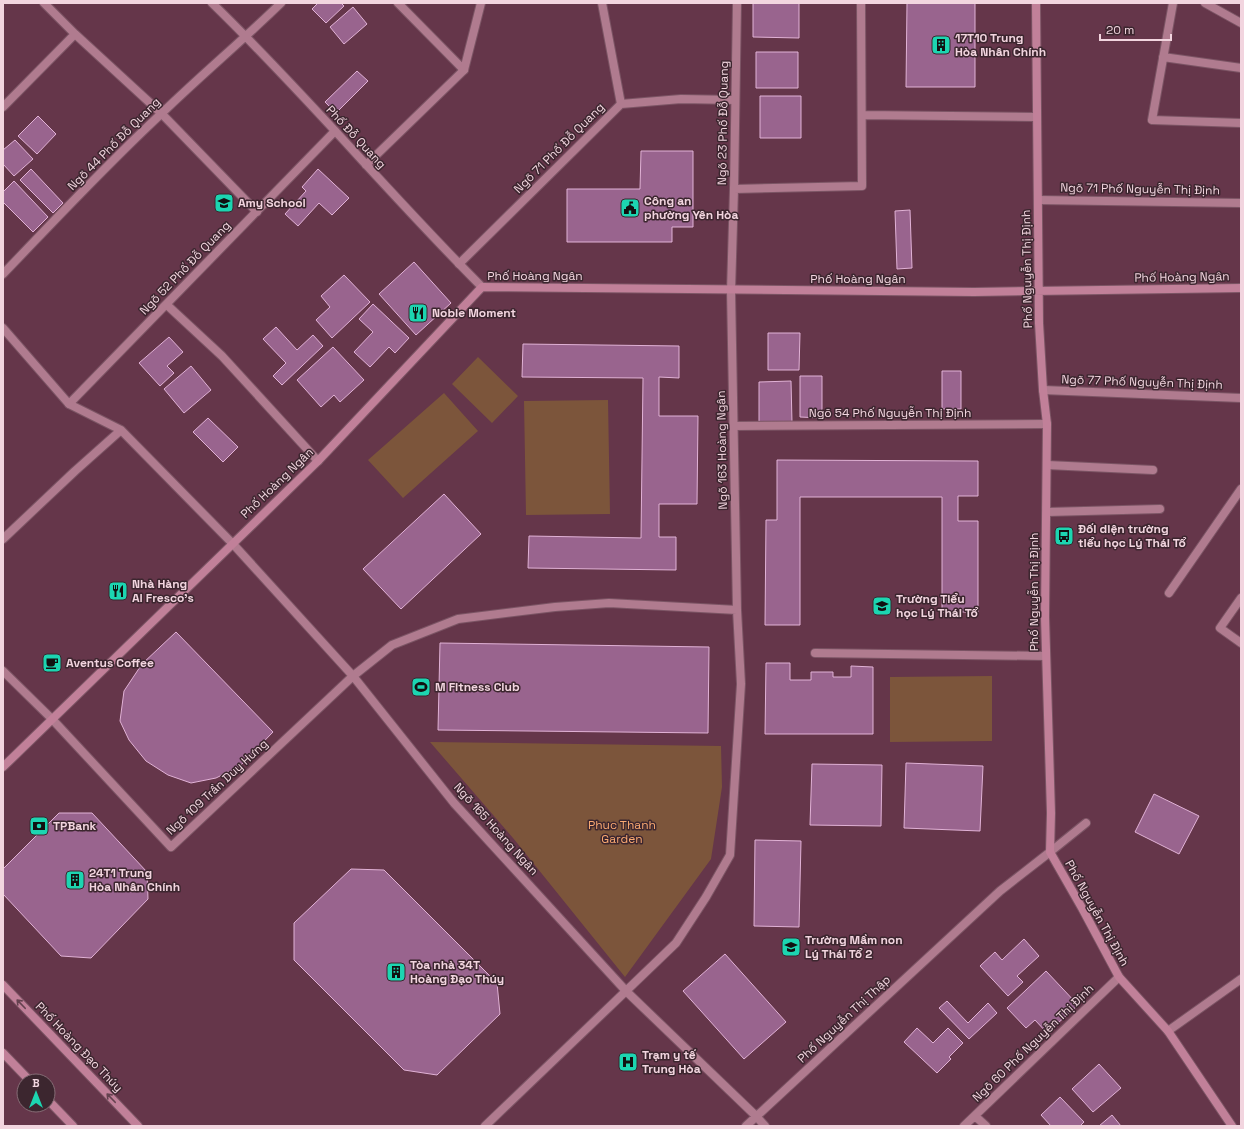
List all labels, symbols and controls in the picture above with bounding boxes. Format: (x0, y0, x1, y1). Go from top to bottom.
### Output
scale bar (1100, 16, 1171, 42)
text: 20 m (1106, 22, 1134, 38)
place label: 17T10 Trung Hòa Nhân Chính (955, 30, 1046, 60)
building icon: 17T10 Trung Hòa Nhân Chính (930, 34, 952, 56)
street label: Ngõ 23 Phố Đỗ Quang (714, 61, 732, 185)
street label: Ngõ 44 Phố Đỗ Quang (64, 94, 164, 194)
street label: Ngõ 71 Phố Đỗ Quang (510, 99, 608, 197)
street label: Phố Đỗ Quang (323, 102, 389, 172)
street label: Ngõ 71 Phố Nguyễn Thị Định (1060, 180, 1220, 198)
school or university icon: Amy School (213, 192, 235, 214)
place label: Công an phường Yên Hòa (644, 193, 738, 223)
place label: Amy School (238, 195, 306, 211)
public building icon: Công an phường Yên Hòa (619, 197, 641, 219)
street label: Phố Nguyễn Thị Định (1018, 210, 1036, 328)
street label: Ngõ 52 Phố Đỗ Quang (136, 218, 234, 318)
street label: Phố Hoàng Ngân (487, 268, 583, 284)
street label: Phố Hoàng Ngân (1134, 268, 1230, 286)
street label: Phố Hoàng Ngân (810, 271, 906, 287)
restaurant icon: Noble Moment (407, 302, 429, 324)
place label: Noble Moment (432, 305, 516, 321)
street label: Ngõ 77 Phố Nguyễn Thị Định (1061, 371, 1223, 393)
street label: Ngõ 163 Hoàng Ngân (713, 390, 731, 510)
street label: Ngõ 54 Phố Nguyễn Thị Định (809, 405, 971, 421)
street label: Phố Hoàng Ngân (237, 444, 317, 522)
place label: Đối diện trường tiểu học Lý Thái Tổ (1078, 521, 1187, 551)
bus stop icon: Đối diện trường tiểu học Lý Thái Tổ (1053, 525, 1075, 547)
street label: Phố Nguyễn Thị Định (1026, 533, 1042, 651)
place label: Nhà Hàng Al Fresco's (132, 576, 194, 606)
restaurant icon: Nhà Hàng Al Fresco's (107, 580, 129, 602)
place label: Trường Tiểu học Lý Thái Tổ (896, 591, 979, 621)
school or university icon: Trường Tiểu học Lý Thái Tổ (871, 595, 893, 617)
cafe icon: Aventus Coffee (41, 652, 63, 674)
place label: Aventus Coffee (66, 655, 154, 671)
sports icon: M Fitness Club (410, 676, 432, 698)
place label: M Fitness Club (435, 679, 520, 695)
street label: Ngõ 109 Trần Duy Hưng (163, 736, 271, 838)
street label: Ngõ 165 Hoàng Ngân (450, 779, 542, 879)
bank icon: TPBank (28, 815, 50, 837)
park label: Phuc Thanh Garden (588, 817, 656, 847)
place label: TPBank (53, 818, 97, 834)
street label: Phố Nguyễn Thị Định (1061, 857, 1133, 969)
place label: 24T1 Trung Hòa Nhân Chính (89, 865, 180, 895)
building icon: 24T1 Trung Hòa Nhân Chính (64, 869, 86, 891)
place label: Trường Mầm non Lý Thái Tổ 2 (805, 932, 903, 962)
school or university icon: Trường Mầm non Lý Thái Tổ 2 (780, 936, 802, 958)
place label: Tòa nhà 34T Hoàng Đạo Thúy (410, 957, 504, 987)
building icon: Tòa nhà 34T Hoàng Đạo Thúy (385, 961, 407, 983)
street label: Phố Nguyễn Thị Thập (794, 971, 894, 1066)
street label: Ngõ 60 Phố Nguyễn Thị Định (969, 981, 1097, 1105)
one-way arrow (16, 999, 26, 1009)
street label: Phố Hoàng Đạo Thúy (32, 999, 126, 1095)
place label: Trạm y tế Trung Hòa (642, 1047, 701, 1077)
hospital icon: Trạm y tế Trung Hòa (617, 1051, 639, 1073)
north arrow (16, 1073, 56, 1113)
text: B (32, 1076, 40, 1090)
one-way arrow (106, 1093, 116, 1103)

